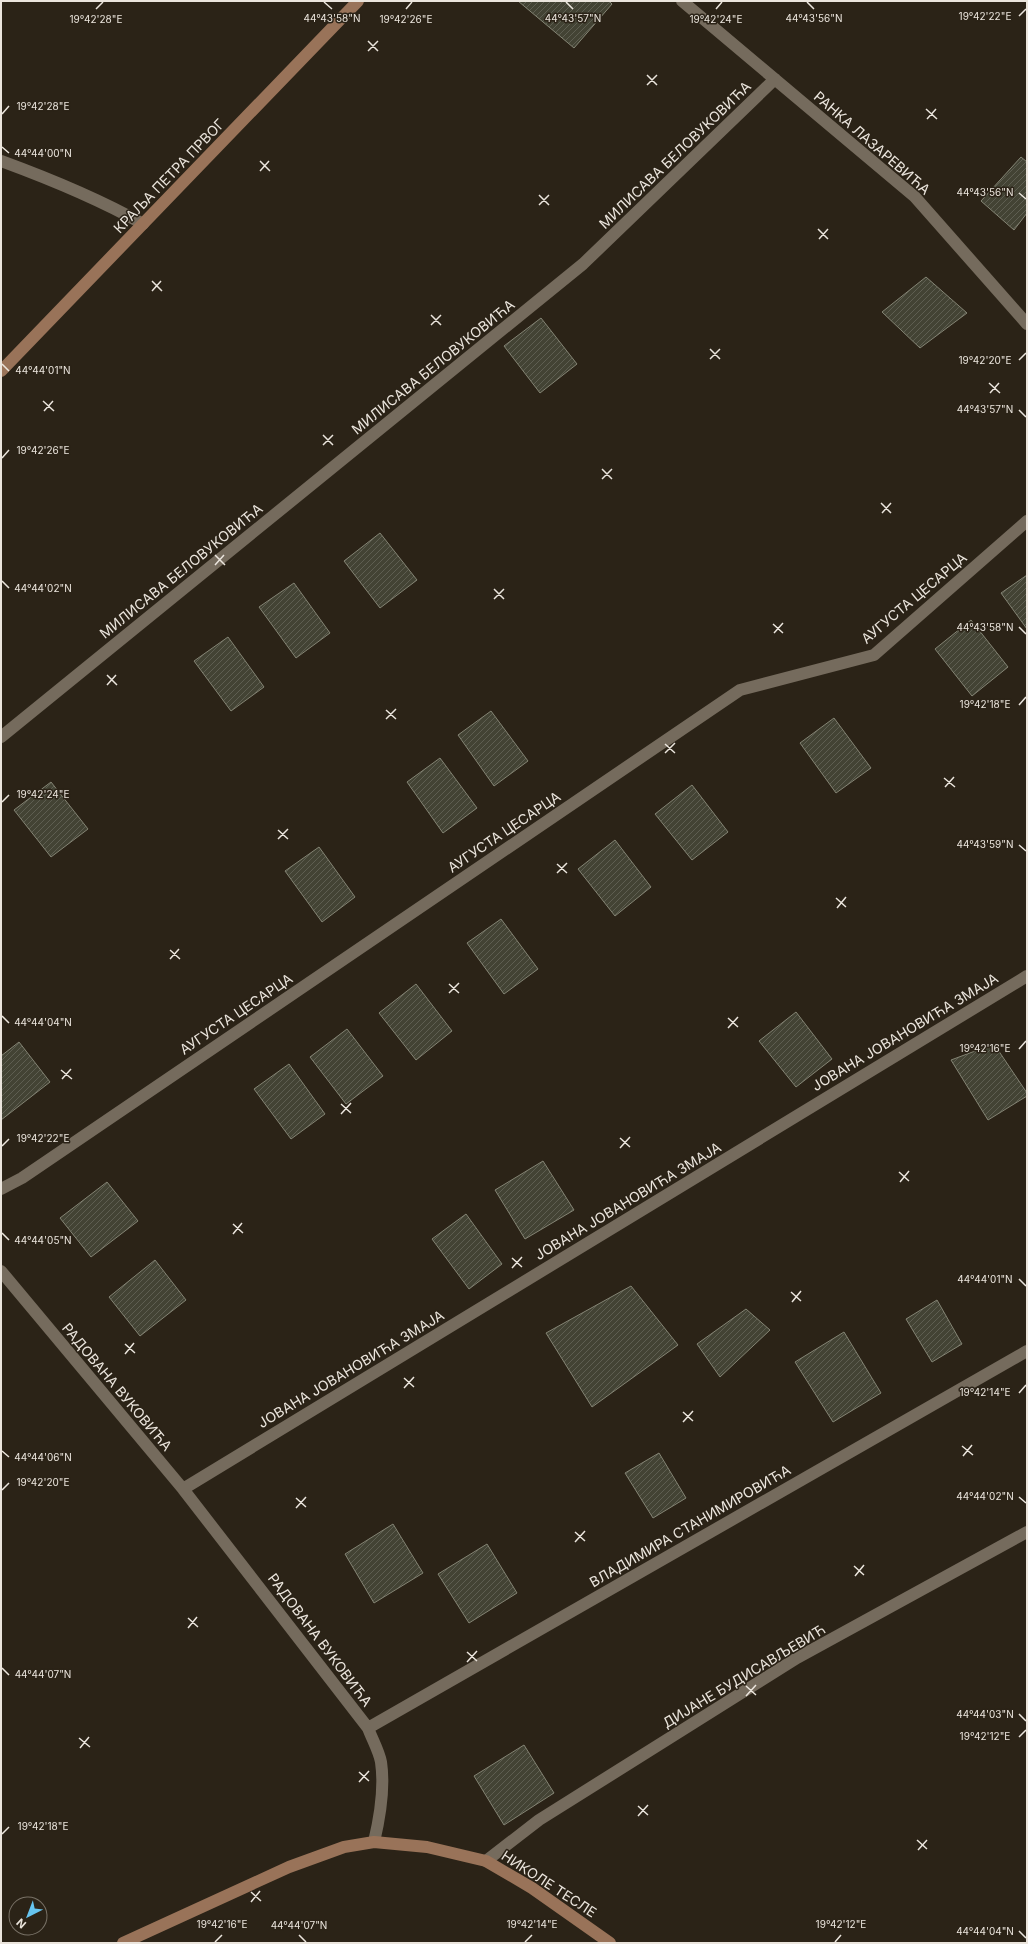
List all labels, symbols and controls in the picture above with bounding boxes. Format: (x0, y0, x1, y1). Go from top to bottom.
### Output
text: 19°42'22"E (959, 10, 1011, 22)
text: 44°43'58"N (304, 12, 360, 24)
text: 44°43'57"N (545, 12, 601, 24)
text: 44°43'56"N (786, 12, 842, 24)
text: 19°42'28"E (70, 13, 122, 25)
text: 19°42'26"E (380, 13, 432, 25)
text: 19°42'24"E (690, 13, 743, 25)
street label: МИЛИСАВА БЕЛОВУКОВИЋА (595, 77, 754, 232)
street label: РАНКА ЛАЗАРЕВИЋА (811, 87, 934, 198)
text: 19°42'28"E (17, 100, 69, 112)
street label: КРАЉА ПЕТРА ПРВОГ (110, 115, 228, 236)
text: 44°44'00"N (14, 147, 72, 159)
text: 44°43'56"N (957, 186, 1013, 198)
street label: МИЛИСАВА БЕЛОВУКОВИЋА (348, 295, 518, 438)
text: 19°42'20"E (958, 354, 1012, 366)
text: 44°44'01"N (15, 364, 71, 376)
text: 44°43'57"N (957, 403, 1013, 415)
text: 19°42'26"E (17, 444, 69, 456)
street label: МИЛИСАВА БЕЛОВУКОВИЋА (96, 499, 266, 642)
street label: АУГУСТА ЦЕСАРЦА (858, 548, 970, 647)
text: 44°44'02"N (14, 582, 72, 594)
text: 44°43'58"N (957, 621, 1013, 633)
text: 19°42'18"E (960, 698, 1010, 710)
street label: АУГУСТА ЦЕСАРЦА (444, 787, 564, 876)
text: 19°42'24"E (17, 788, 70, 800)
text: 44°43'59"N (957, 838, 1013, 850)
street label: АУГУСТА ЦЕСАРЦА (176, 969, 296, 1058)
street label: ЈОВАНА ЈОВАНОВИЋА ЗМАЈА (809, 969, 1001, 1094)
text: 44°44'04"N (14, 1016, 72, 1028)
text: 19°42'16"E (960, 1042, 1010, 1054)
text: 19°42'22"E (17, 1132, 69, 1144)
street label: ЈОВАНА ЈОВАНОВИЋА ЗМАЈА (532, 1138, 724, 1263)
text: 44°44'05"N (14, 1234, 72, 1246)
text: 44°44'01"N (957, 1273, 1013, 1285)
street label: ЈОВАНА ЈОВАНОВИЋА ЗМАЈА (255, 1306, 447, 1431)
street label: РАДОВАНА ВУКОВИЋА (59, 1319, 176, 1454)
text: 19°42'14"E (959, 1386, 1011, 1398)
text: 44°44'06"N (14, 1451, 72, 1463)
street label: ВЛАДИМИРА СТАНИМИРОВИЋА (586, 1461, 794, 1590)
text: 19°42'20"E (16, 1476, 70, 1488)
text: 44°44'02"N (956, 1490, 1014, 1502)
street label: РАДОВАНА ВУКОВИЋА (265, 1570, 376, 1710)
street label: ДИЈАНЕ БУДИСАВЉЕВИЋ (659, 1620, 828, 1731)
text: 44°44'07"N (15, 1668, 71, 1680)
text: 44°44'03"N (956, 1708, 1014, 1720)
text: 19°42'12"E (960, 1730, 1010, 1742)
text: 19°42'18"E (18, 1820, 68, 1832)
street label: НИКОЛЕ ТЕСЛЕ (499, 1847, 600, 1921)
north arrow (8, 1896, 48, 1936)
text: N (14, 1915, 29, 1931)
text: 19°42'16"E (197, 1918, 247, 1930)
text: 19°42'14"E (506, 1918, 558, 1930)
text: 19°42'12"E (816, 1918, 866, 1930)
text: 44°44'07"N (271, 1919, 327, 1931)
text: 44°44'04"N (956, 1925, 1014, 1937)

